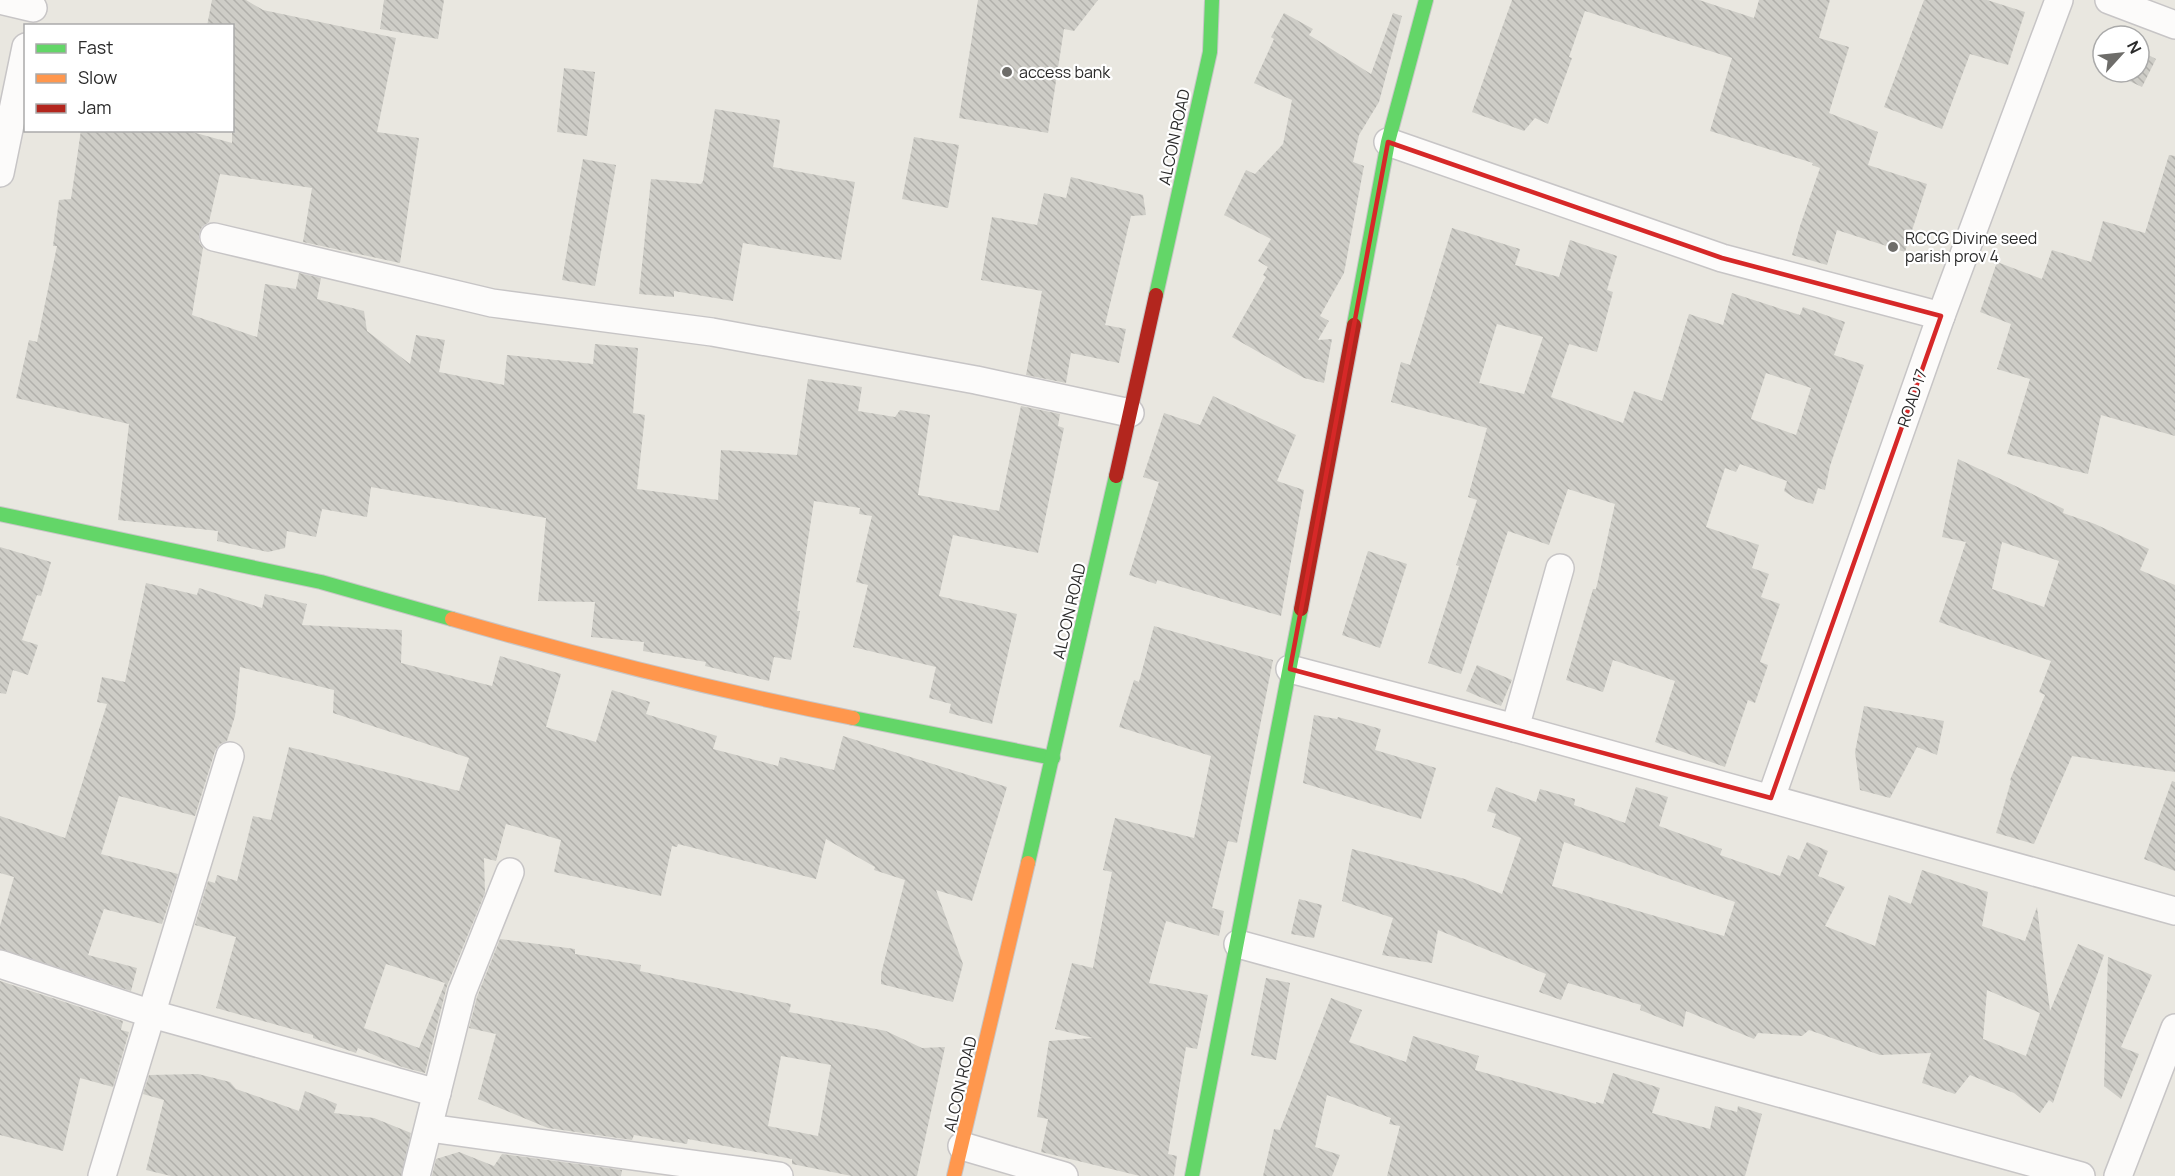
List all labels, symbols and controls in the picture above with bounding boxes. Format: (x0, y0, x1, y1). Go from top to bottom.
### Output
legend (24, 24, 234, 132)
north arrow (2091, 24, 2151, 84)
text: Fast (78, 35, 113, 59)
text: N (2122, 37, 2147, 57)
place label: access bank (1019, 61, 1111, 83)
text: Slow (78, 65, 118, 89)
marker: access bank (1000, 65, 1014, 79)
street label: ALCON ROAD (1153, 87, 1195, 187)
text: Jam (78, 95, 112, 119)
place label: RCCG Divine seed parish prov 4 (1905, 227, 2037, 267)
marker: RCCG Divine seed parish prov 4 (1886, 240, 1900, 254)
street label: ROAD 17 (1892, 366, 1932, 430)
street label: ALCON ROAD (1047, 561, 1091, 661)
street label: ALCON ROAD (938, 1034, 982, 1134)

